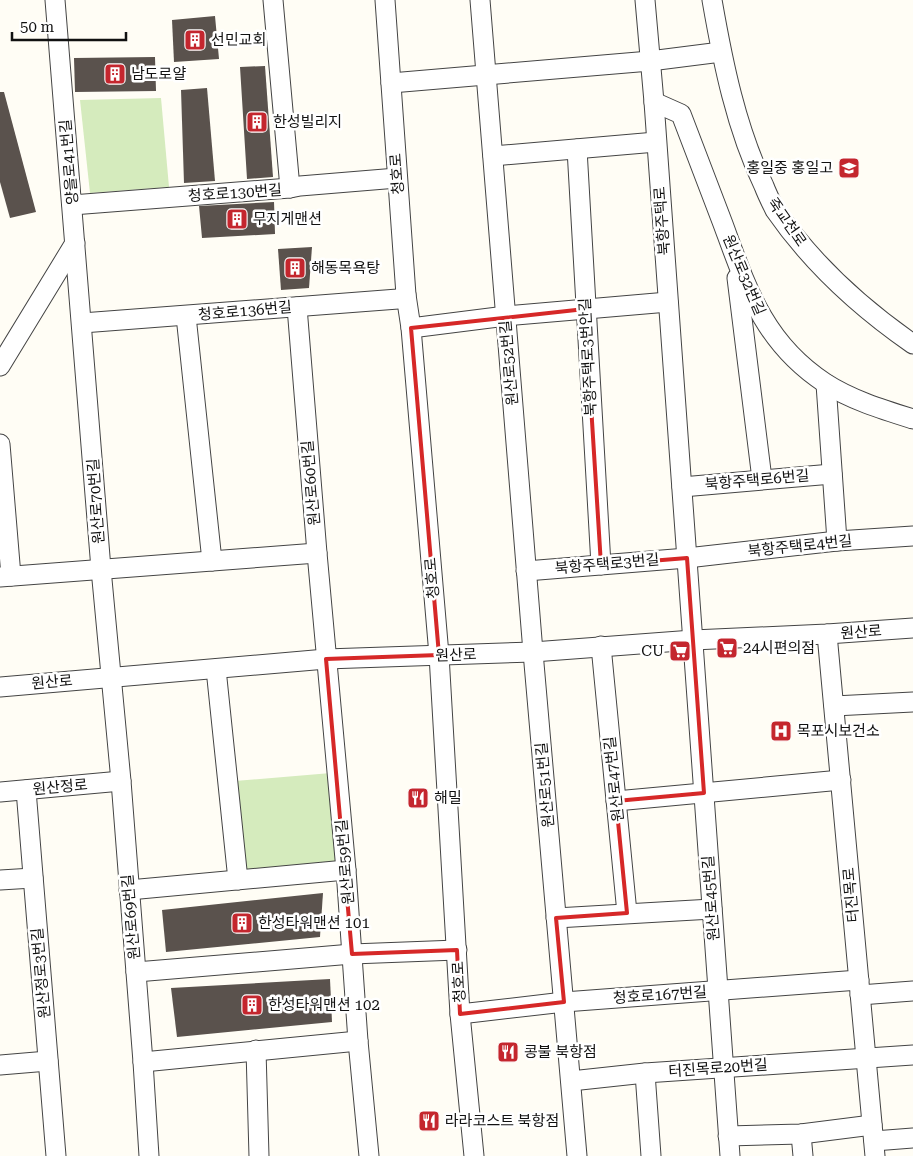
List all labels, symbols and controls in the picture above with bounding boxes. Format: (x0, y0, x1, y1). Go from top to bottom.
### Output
scale bar (12, 10, 126, 42)
text: 50 m (20, 18, 55, 36)
building icon: 선민교회 (183, 28, 207, 52)
place label: 선민교회 (211, 31, 266, 49)
building icon: 남도로얄 (103, 62, 127, 86)
place label: 남도로얄 (131, 65, 186, 83)
building icon: 한성빌리지 (245, 110, 269, 134)
place label: 한성빌리지 (273, 113, 342, 131)
street label: 양을로41번길 (56, 118, 82, 206)
street label: 청호로 (387, 153, 407, 195)
school or university icon: 홍일중 홍일고 (837, 156, 861, 180)
place label: 홍일중 홍일고 (746, 159, 833, 177)
street label: 청호로130번길 (187, 181, 283, 205)
street label: 북항주택로 (651, 186, 673, 256)
street label: 죽교천로 (764, 194, 810, 250)
building icon: 무지게맨션 (225, 207, 249, 231)
place label: 무지게맨션 (253, 210, 322, 228)
street label: 원산로32번길 (719, 232, 769, 318)
building icon: 해동목욕탕 (283, 256, 307, 280)
place label: 해동목욕탕 (311, 259, 380, 277)
street label: 북항주택로3번안길 (576, 297, 600, 417)
street label: 청호로136번길 (197, 298, 293, 324)
street label: 원산로52번길 (496, 319, 522, 407)
street label: 원산로60번길 (298, 439, 324, 527)
street label: 원산로70번길 (84, 458, 108, 544)
street label: 북항주택로6번길 (704, 466, 810, 494)
street label: 북항주택로4번길 (747, 532, 853, 560)
street label: 북항주택로3번길 (554, 550, 660, 578)
street label: 청호로 (421, 557, 443, 599)
street label: 원산로 (840, 622, 882, 642)
supermarket icon: 24시편의점 (715, 636, 739, 660)
supermarket icon: CU (668, 639, 692, 663)
place label: 24시편의점 (743, 639, 815, 657)
place label: CU (641, 642, 664, 660)
street label: 원산로 (435, 645, 477, 665)
street label: 원산로 (31, 671, 73, 693)
hospital icon: 목포시보건소 (769, 719, 793, 743)
place label: 목포시보건소 (797, 722, 880, 740)
street label: 원산로47번길 (601, 735, 627, 823)
street label: 원산로51번길 (532, 741, 558, 829)
street label: 원산정로 (32, 776, 88, 798)
restaurant icon: 해밀 (406, 786, 430, 810)
place label: 해밀 (434, 789, 462, 807)
street label: 원산로59번길 (332, 818, 358, 906)
street label: 원산로45번길 (699, 855, 723, 941)
street label: 터진목로 (840, 867, 862, 923)
street label: 원산로69번길 (118, 873, 144, 961)
building icon: 한성타워맨션 101 (230, 911, 254, 935)
place label: 한성타워맨션 101 (258, 914, 370, 932)
street label: 원산정로3번길 (28, 927, 54, 1019)
street label: 청호로 (449, 961, 469, 1003)
street label: 청호로167번길 (612, 983, 708, 1007)
building icon: 한성타워맨션 102 (240, 993, 264, 1017)
place label: 한성타워맨션 102 (268, 996, 380, 1014)
restaurant icon: 콩불 북항점 (496, 1040, 520, 1064)
place label: 콩불 북항점 (524, 1043, 597, 1061)
street label: 터진목로20번길 (668, 1056, 768, 1080)
restaurant icon: 라라코스트 북항점 (417, 1109, 441, 1133)
place label: 라라코스트 북항점 (445, 1112, 559, 1130)

